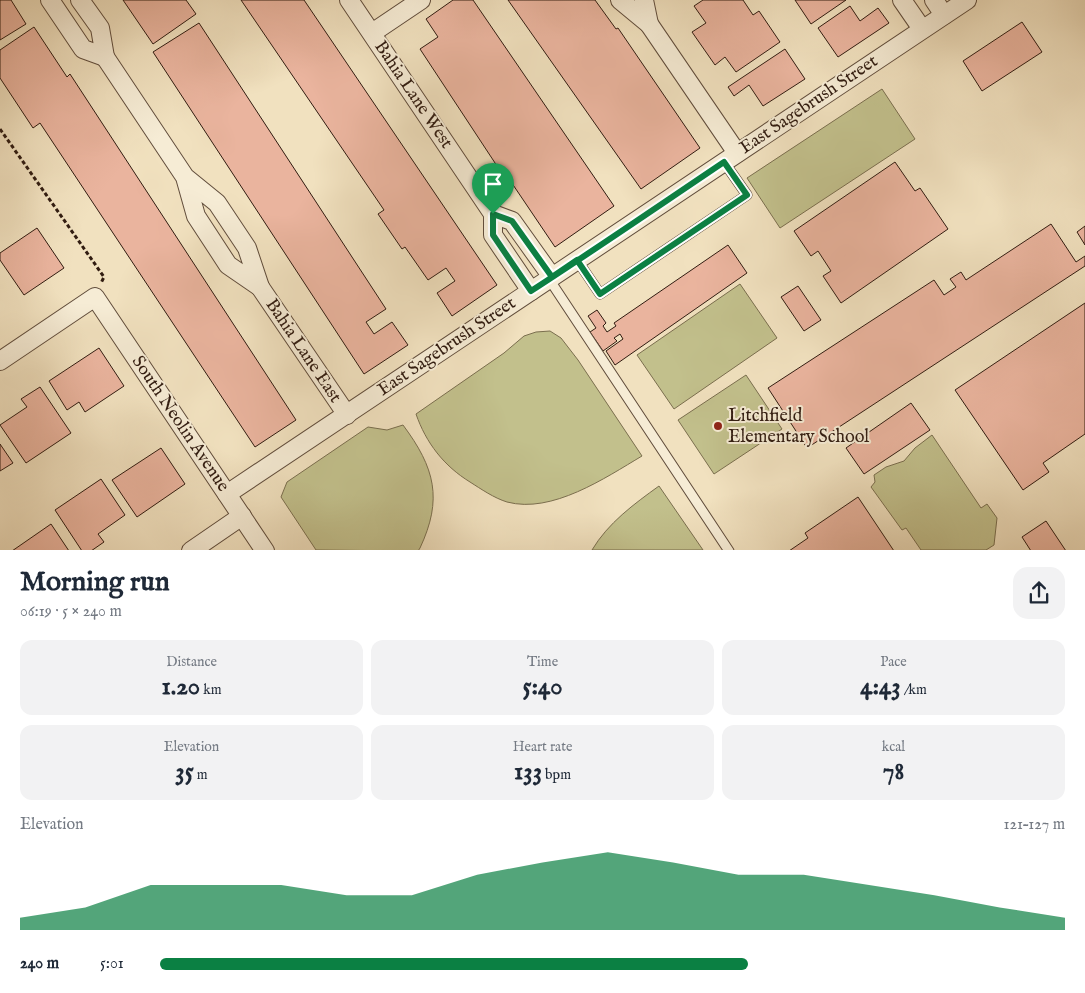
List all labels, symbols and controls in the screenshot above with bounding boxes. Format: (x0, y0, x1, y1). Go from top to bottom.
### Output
street label: Bahia Lane West (368, 37, 458, 153)
street label: East Sagebrush Street (736, 50, 882, 160)
pin (472, 163, 514, 214)
icon: arrive (479, 170, 507, 198)
street label: East Sagebrush Street (374, 292, 520, 402)
street label: Bahia Lane East (260, 294, 346, 408)
street label: South Neolin Avenue (126, 352, 234, 496)
place label: Litchfield Elementary School (728, 405, 869, 449)
marker: Litchfield Elementary School (712, 420, 724, 432)
text: Morning run (20, 565, 170, 600)
button: share (1013, 567, 1065, 619)
text: 06:19 · 5 × 240 m (20, 602, 122, 622)
text: Distance (166, 653, 217, 671)
text: Time (527, 653, 558, 671)
text: Pace (880, 653, 907, 671)
text: 1.20 (161, 671, 200, 703)
text: 5:40 (522, 671, 563, 703)
text: 4:43 (860, 671, 901, 703)
text: km (200, 681, 222, 699)
text: /km (901, 681, 927, 699)
text: Elevation (164, 738, 219, 756)
text: Heart rate (513, 738, 572, 756)
text: kcal (882, 738, 905, 756)
text: 35 (175, 756, 194, 788)
text: 133 (514, 756, 542, 788)
text: 78 (883, 756, 904, 788)
text: m (194, 766, 208, 784)
text: bpm (542, 766, 571, 784)
text: Elevation (20, 815, 83, 835)
text: 121–127 m (1004, 815, 1065, 835)
text: 240 m (20, 954, 59, 974)
text: 5:01 (100, 954, 124, 974)

